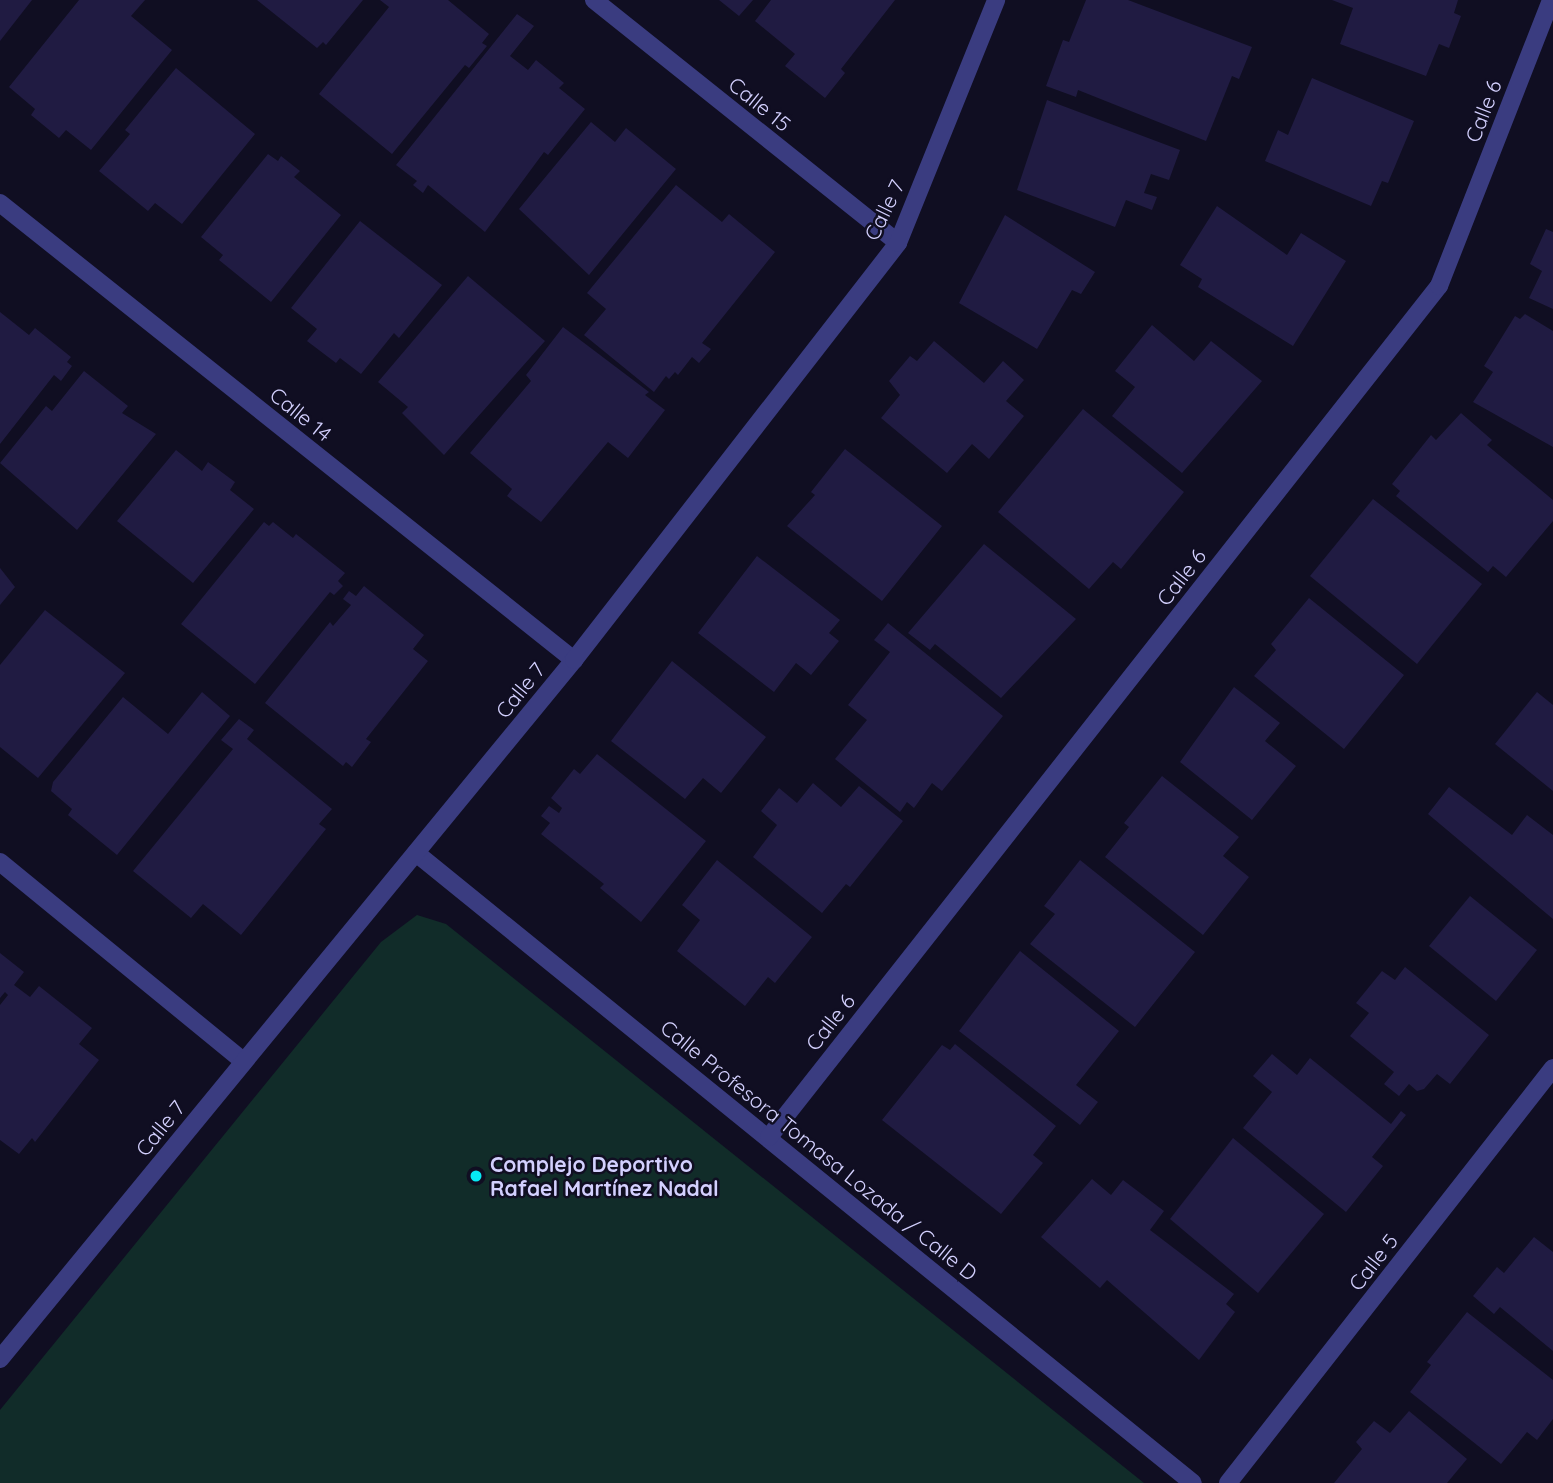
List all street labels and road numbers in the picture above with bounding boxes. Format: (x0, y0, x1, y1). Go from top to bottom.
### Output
street label: Calle 15 (724, 71, 796, 137)
street label: Calle 6 (1460, 76, 1506, 146)
street label: Calle 7 (859, 176, 909, 244)
street label: Calle 14 (265, 382, 337, 446)
street label: Calle 6 (1151, 544, 1211, 610)
street label: Calle 7 (490, 657, 550, 723)
street label: Calle 6 (800, 989, 860, 1055)
street label: Calle Profesora Tomasa Lozada / Calle D (656, 1014, 982, 1286)
street label: Calle 7 (130, 1095, 190, 1161)
street label: Calle 5 (1343, 1229, 1403, 1295)

